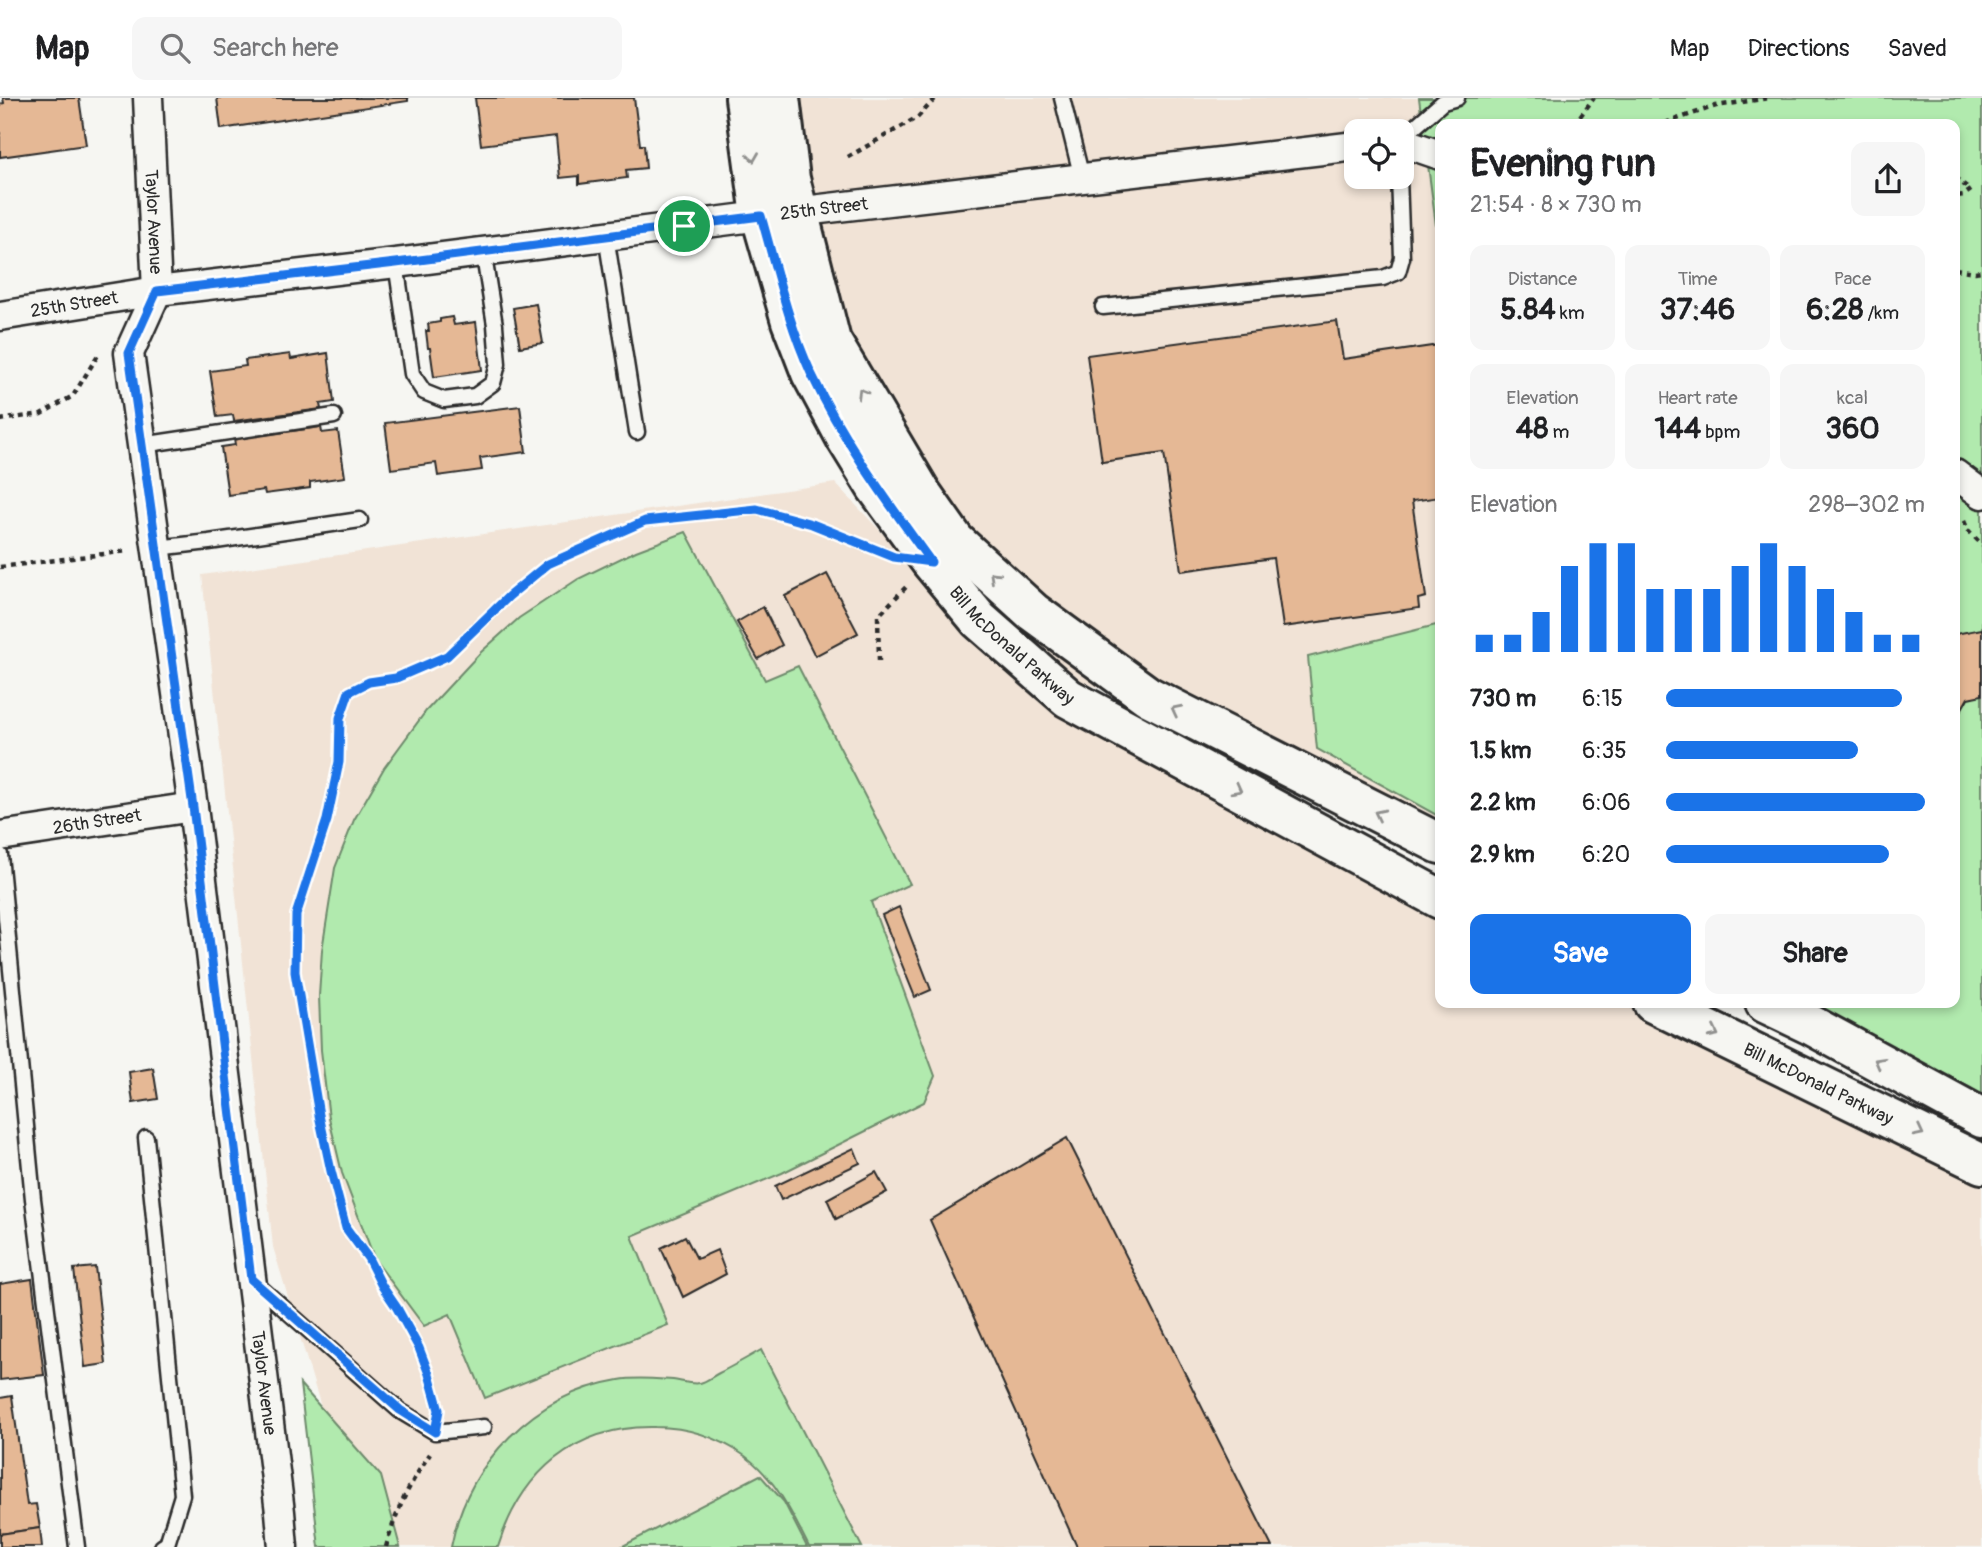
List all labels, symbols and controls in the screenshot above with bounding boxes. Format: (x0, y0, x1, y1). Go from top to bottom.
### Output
search box (132, 17, 622, 80)
text: Map (35, 28, 90, 69)
icon: search (156, 29, 194, 67)
text: Search here (212, 32, 339, 64)
text: Map (1670, 34, 1710, 63)
text: Directions (1748, 34, 1849, 63)
text: Saved (1887, 34, 1947, 63)
map controls (1344, 119, 1414, 189)
button: locate (1344, 119, 1414, 189)
text: Evening run (1470, 140, 1656, 188)
button: share (1851, 142, 1925, 216)
one-way arrow (746, 151, 761, 163)
street label: Taylor Avenue (139, 169, 167, 275)
text: 21:54 · 8 × 730 m (1470, 190, 1642, 219)
street label: 25th Street (779, 192, 870, 226)
pin (654, 196, 714, 256)
icon: arrive (665, 207, 703, 245)
text: Distance (1508, 267, 1577, 291)
text: Time (1678, 267, 1717, 291)
text: Pace (1834, 267, 1871, 291)
street label: 25th Street (29, 286, 120, 323)
text: 5.84 (1500, 291, 1556, 328)
text: 37:46 (1660, 291, 1735, 328)
text: 6:28 (1806, 291, 1863, 328)
text: km (1556, 301, 1585, 325)
text: /km (1863, 301, 1899, 325)
text: Elevation (1506, 386, 1579, 410)
text: Heart rate (1657, 386, 1738, 410)
text: kcal (1837, 386, 1868, 410)
one-way arrow (857, 387, 870, 400)
text: 48 (1516, 410, 1548, 447)
text: 144 (1655, 410, 1701, 447)
text: 360 (1825, 410, 1880, 447)
text: m (1548, 420, 1569, 444)
text: bpm (1701, 420, 1740, 444)
text: Elevation (1470, 490, 1558, 519)
text: 298–302 m (1808, 490, 1925, 519)
one-way arrow (989, 572, 1002, 584)
street label: Bill McDonald Parkway (944, 582, 1078, 711)
text: 730 m (1470, 684, 1536, 713)
text: 6:15 (1582, 684, 1623, 713)
one-way arrow (1171, 705, 1183, 719)
text: 1.5 km (1470, 736, 1532, 765)
text: 6:35 (1582, 736, 1627, 765)
one-way arrow (1229, 781, 1242, 794)
text: 2.2 km (1470, 788, 1536, 817)
text: 6:06 (1582, 788, 1631, 817)
street label: 26th Street (51, 804, 143, 840)
one-way arrow (1374, 808, 1386, 822)
text: 2.9 km (1470, 840, 1535, 869)
text: 6:20 (1582, 840, 1630, 869)
button: Save (1470, 914, 1691, 994)
button: Share (1705, 914, 1925, 994)
one-way arrow (1707, 1024, 1719, 1038)
street label: Bill McDonald Parkway (1739, 1038, 1897, 1131)
one-way arrow (1874, 1057, 1886, 1070)
one-way arrow (1911, 1124, 1924, 1138)
street label: Taylor Avenue (246, 1330, 281, 1436)

